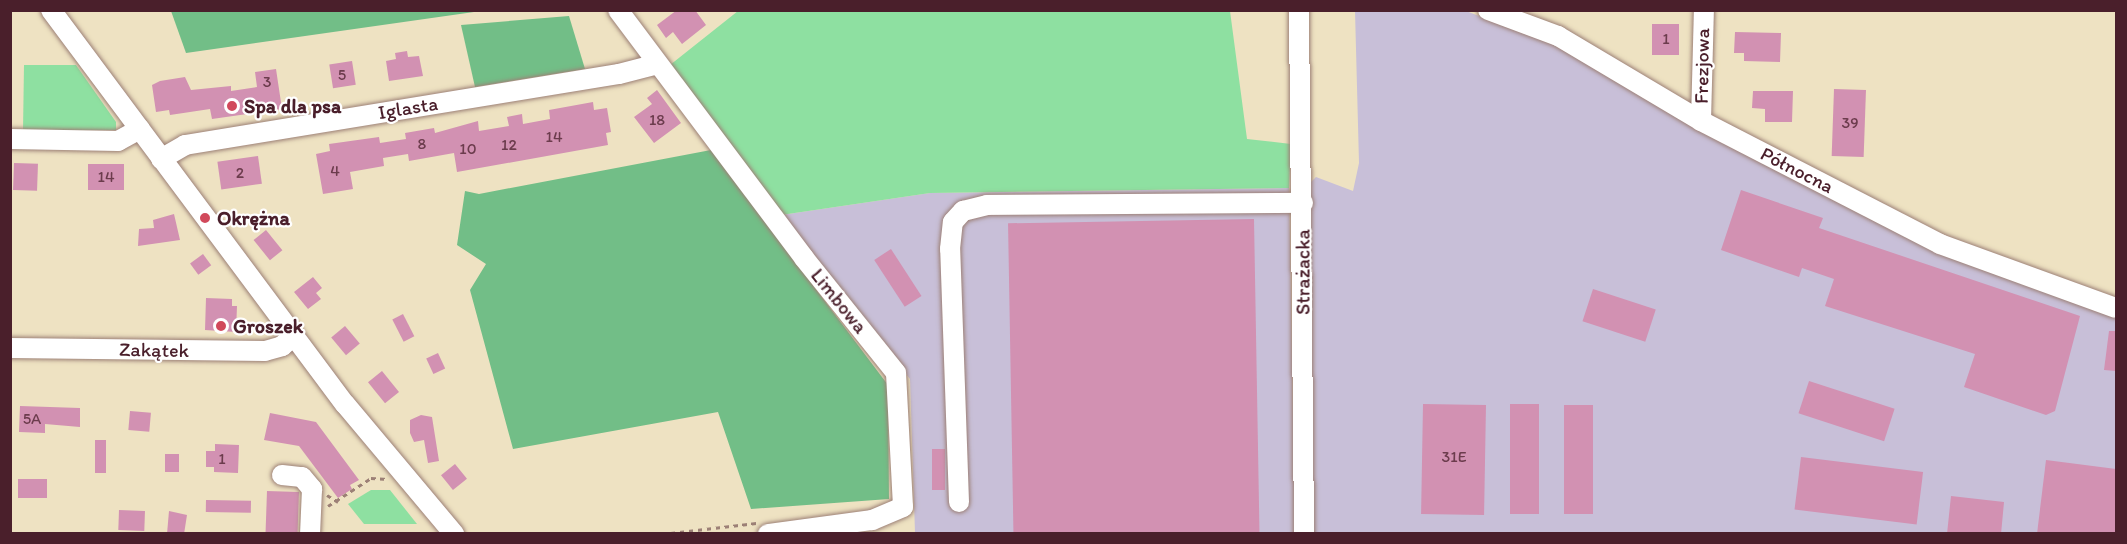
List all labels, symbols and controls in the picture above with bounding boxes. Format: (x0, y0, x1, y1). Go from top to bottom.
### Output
street label: Frezjowa (1689, 28, 1715, 104)
house number: 1 (1662, 29, 1670, 49)
house number: 5 (338, 65, 346, 85)
house number: 3 (263, 72, 271, 92)
street label: Iglasta (376, 91, 440, 125)
place label: Spa dla psa (244, 94, 342, 118)
marker: Spa dla psa (225, 99, 239, 113)
house number: 18 (649, 110, 665, 130)
house number: 39 (1841, 113, 1859, 133)
house number: 14 (545, 127, 563, 147)
house number: 8 (418, 134, 426, 154)
house number: 12 (501, 135, 517, 155)
house number: 10 (459, 139, 477, 159)
street label: Północna (1757, 141, 1837, 199)
house number: 4 (330, 161, 340, 181)
house number: 2 (236, 163, 244, 183)
house number: 14 (97, 167, 115, 187)
place label: Okrężna (217, 206, 290, 230)
marker: Okrężna (198, 211, 212, 225)
street label: Strażacka (1291, 229, 1315, 315)
street label: Limbowa (806, 264, 872, 338)
place label: Groszek (233, 314, 303, 338)
marker: Groszek (214, 319, 228, 333)
street label: Zakątek (119, 337, 189, 363)
house number: 5A (23, 409, 41, 429)
house number: 31E (1442, 447, 1466, 467)
house number: 1 (218, 449, 226, 469)

